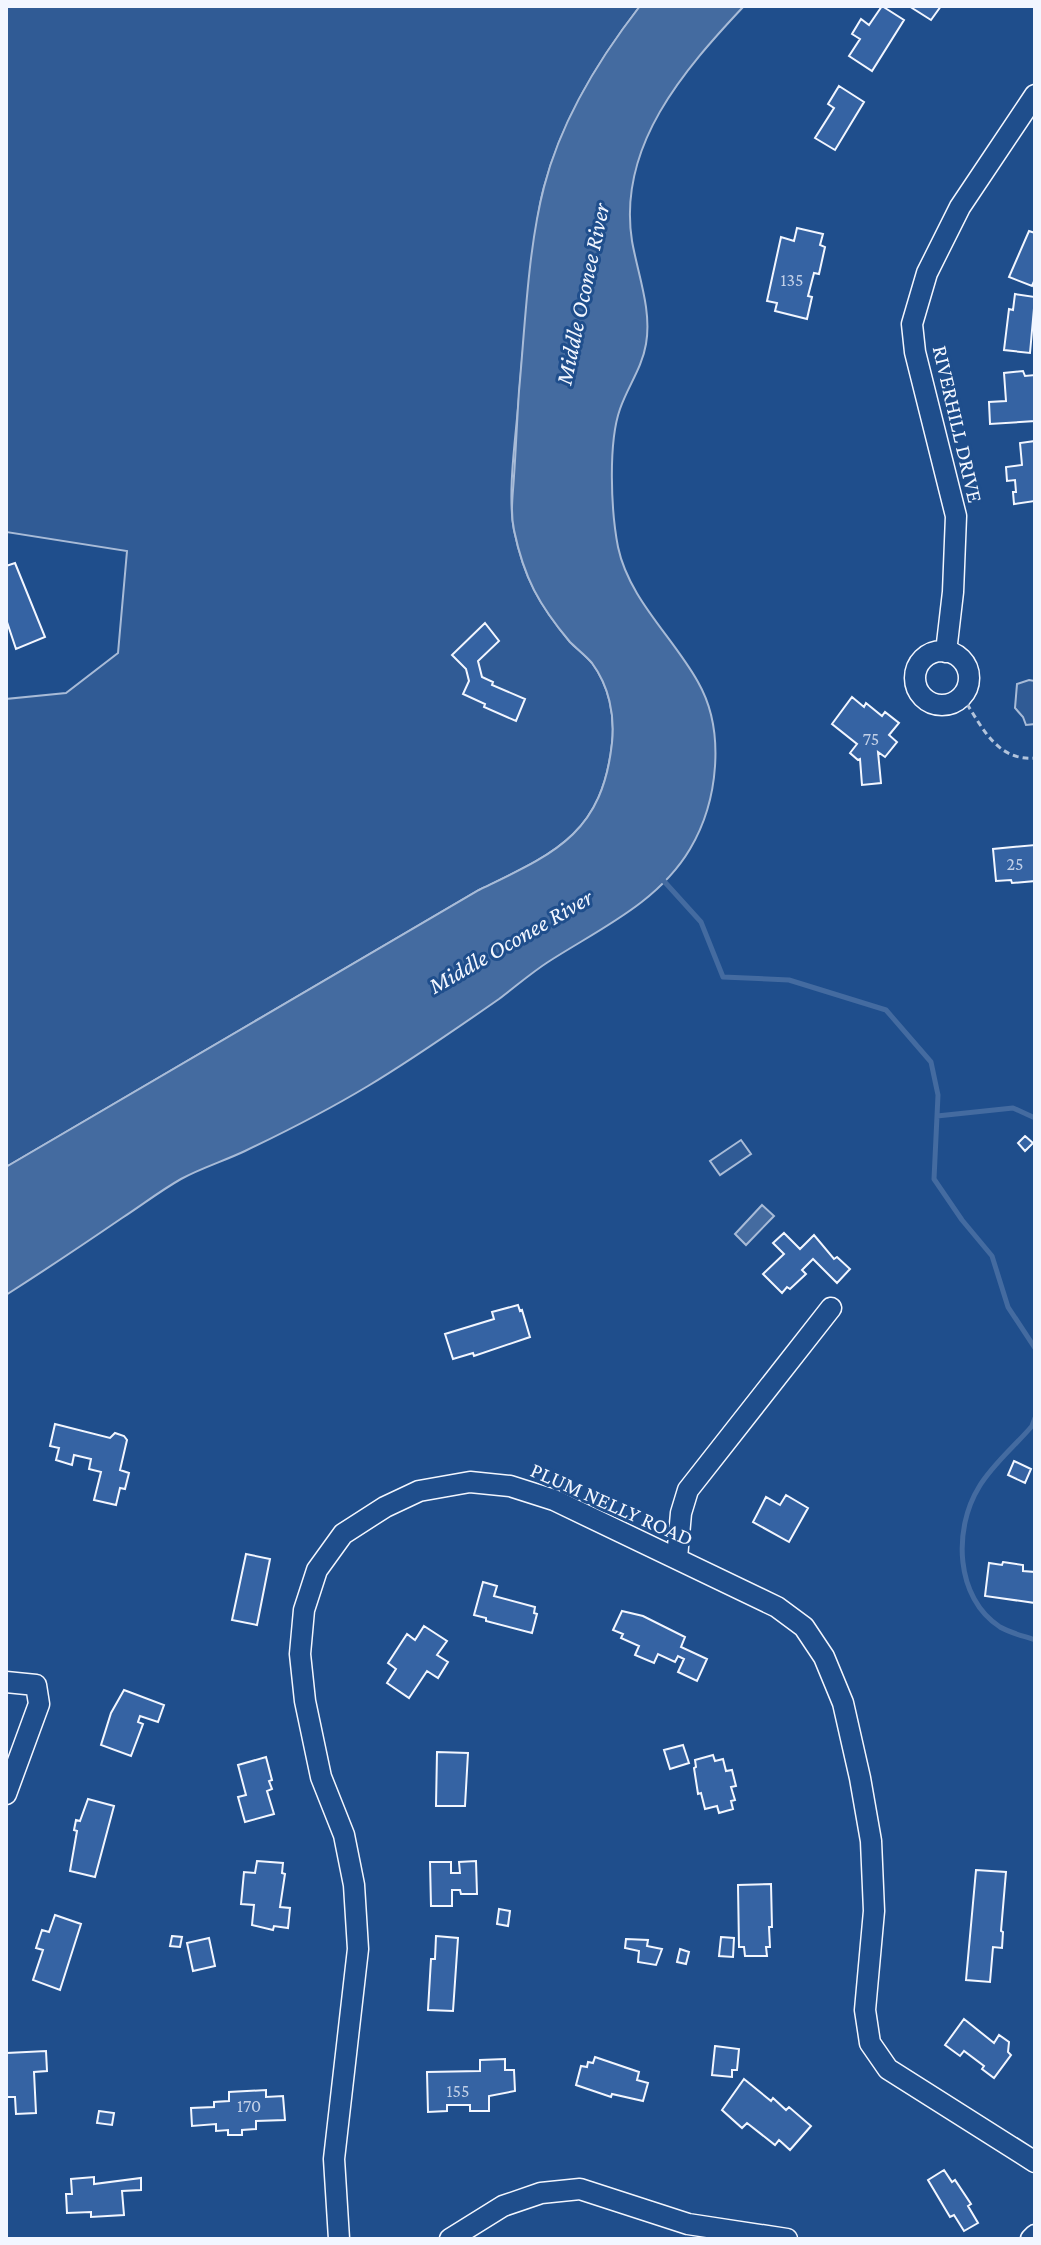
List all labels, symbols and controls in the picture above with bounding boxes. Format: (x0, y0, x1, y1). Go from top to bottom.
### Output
water label: Middle Oconee River (549, 200, 615, 388)
house number: 135 (780, 270, 804, 290)
street label: RIVERHILL DRIVE (928, 343, 988, 505)
house number: 75 (863, 729, 879, 749)
house number: 25 (1006, 854, 1024, 874)
water label: Middle Oconee River (422, 883, 597, 999)
street label: PLUM NELLY ROAD (527, 1457, 697, 1551)
house number: 155 (447, 2081, 469, 2101)
house number: 170 (237, 2096, 261, 2116)

